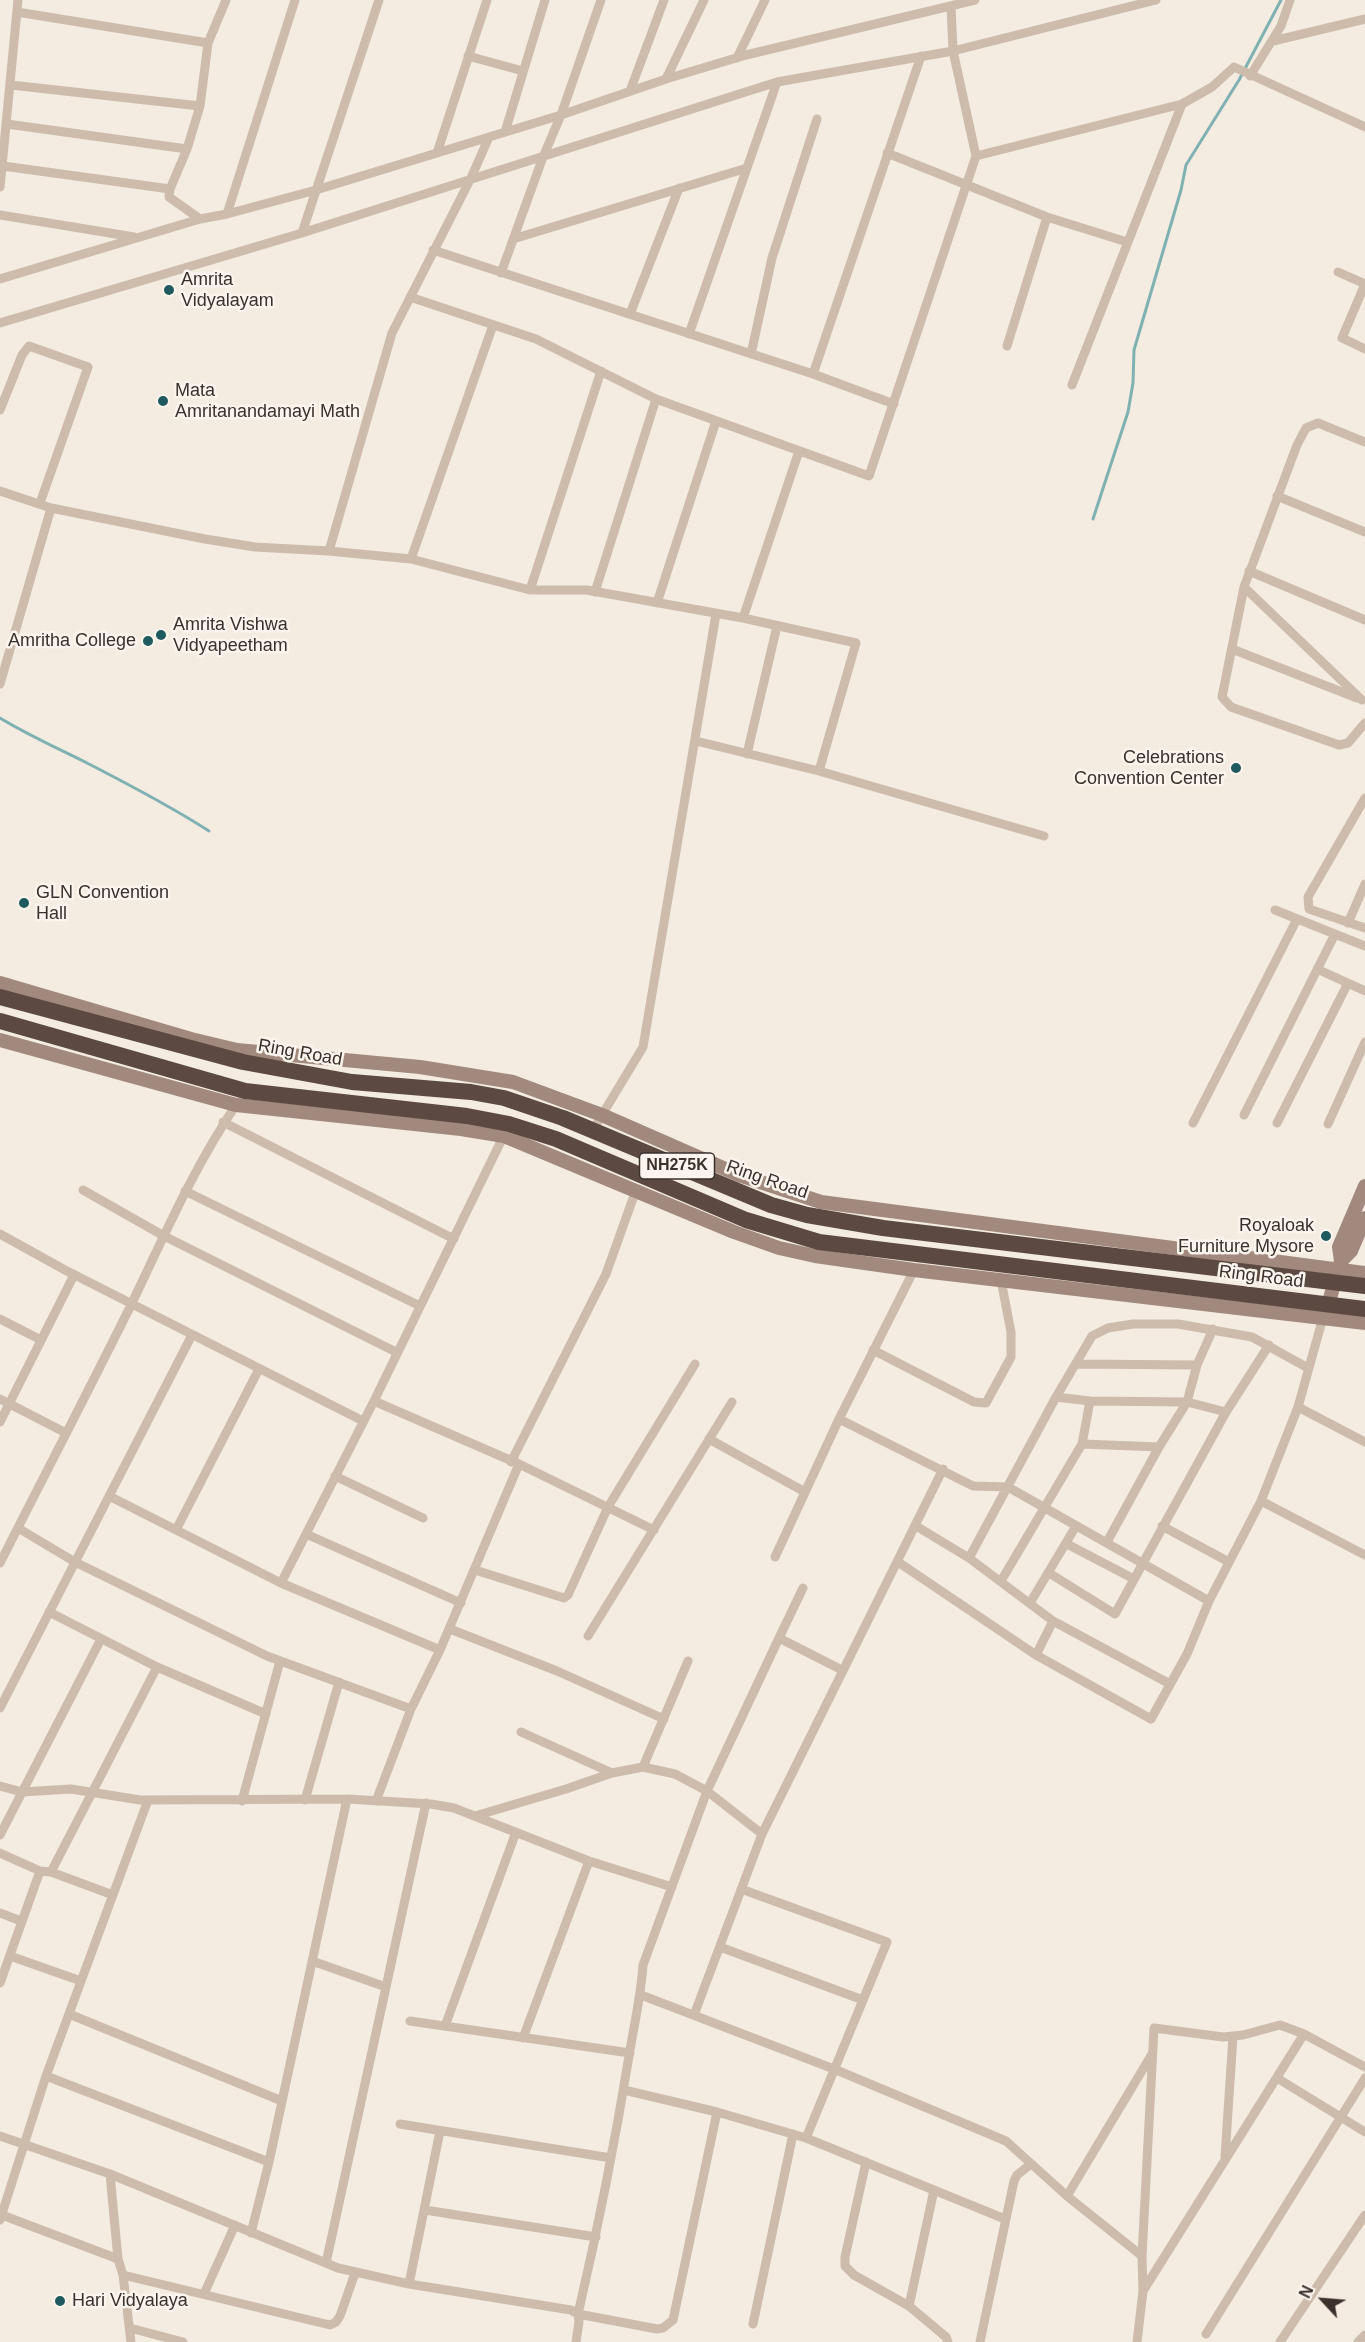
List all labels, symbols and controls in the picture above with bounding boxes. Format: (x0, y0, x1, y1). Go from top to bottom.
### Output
place label: Amrita Vidyalayam (181, 269, 274, 312)
marker: Amrita Vidyalayam (162, 283, 176, 297)
place label: Mata Amritanandamayi Math (175, 380, 360, 422)
marker: Mata Amritanandamayi Math (156, 394, 170, 408)
place label: Amrita Vishwa Vidyapeetham (173, 614, 288, 656)
marker: Amrita Vishwa Vidyapeetham (154, 628, 168, 642)
place label: Amritha College (8, 630, 136, 652)
marker: Amritha College (141, 634, 155, 648)
place label: Celebrations Convention Center (1074, 747, 1224, 789)
marker: Celebrations Convention Center (1229, 761, 1243, 775)
place label: GLN Convention Hall (36, 882, 169, 924)
marker: GLN Convention Hall (17, 896, 31, 910)
street label: Ring Road (256, 1035, 344, 1071)
road number: NH275K (640, 1153, 714, 1179)
street label: Ring Road (723, 1156, 811, 1204)
place label: Royaloak Furniture Mysore (1178, 1215, 1314, 1258)
marker: Royaloak Furniture Mysore (1319, 1229, 1333, 1243)
street label: Ring Road (1217, 1261, 1305, 1293)
north arrow (1293, 2270, 1353, 2330)
text: N (1296, 2283, 1317, 2301)
place label: Hari Vidyalaya (72, 2290, 188, 2312)
marker: Hari Vidyalaya (53, 2294, 67, 2308)

